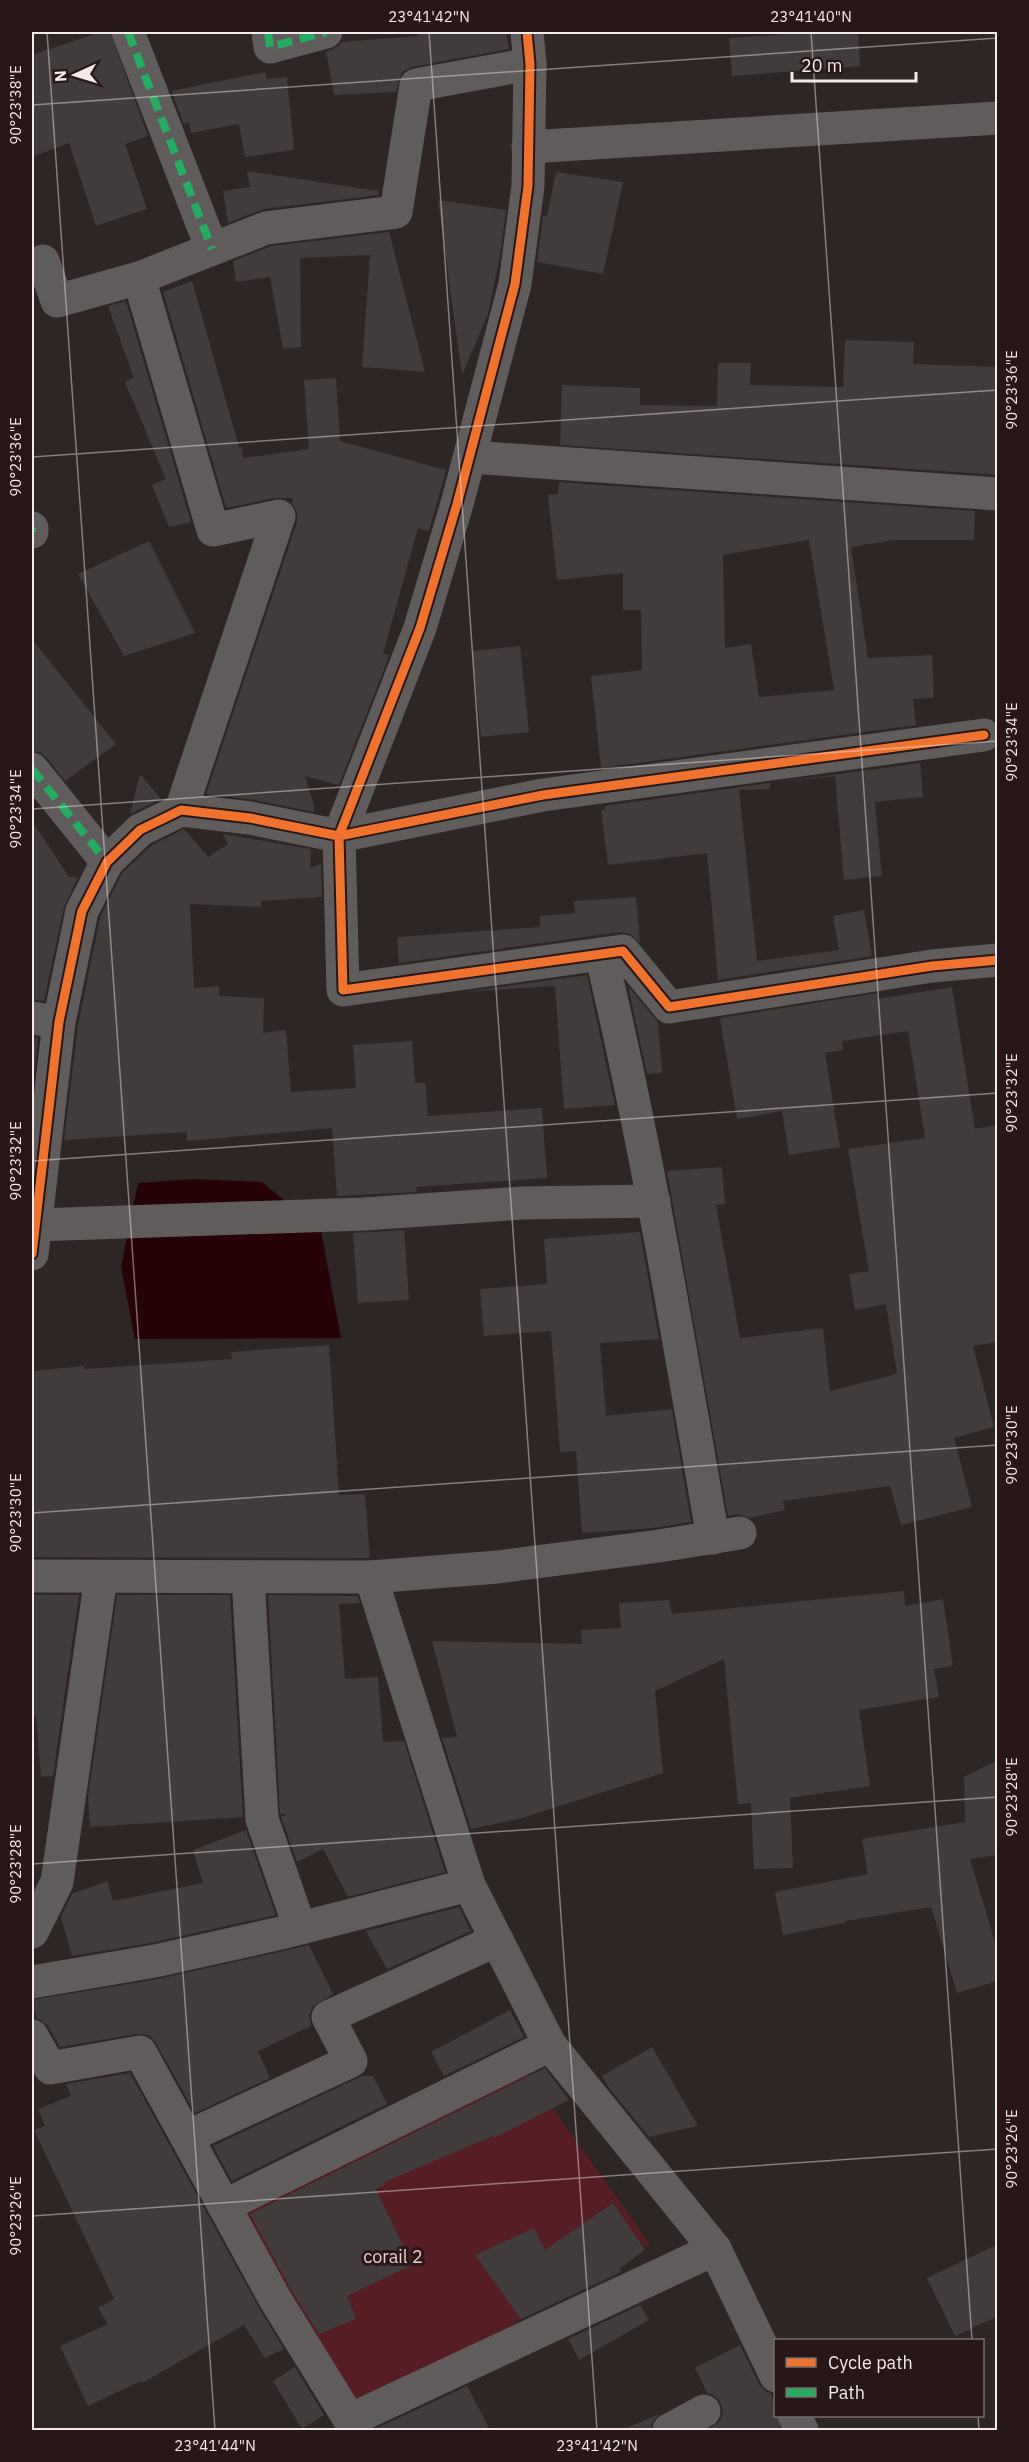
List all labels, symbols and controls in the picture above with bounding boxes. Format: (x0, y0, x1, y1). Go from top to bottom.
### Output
text: 23°41'42"N (388, 7, 470, 26)
text: 23°41'40"N (770, 7, 852, 26)
north arrow (45, 45, 105, 105)
scale bar (792, 45, 916, 83)
text: 20 m (801, 54, 843, 77)
text: 90°23'38"E (6, 65, 25, 145)
text: N (50, 70, 70, 83)
text: 90°23'36"E (1002, 350, 1021, 430)
text: 90°23'36"E (6, 417, 25, 497)
text: 90°23'34"E (1002, 702, 1021, 782)
text: 90°23'34"E (6, 769, 25, 849)
text: 90°23'32"E (1002, 1053, 1021, 1133)
text: 90°23'32"E (6, 1121, 25, 1201)
text: 90°23'30"E (1002, 1405, 1021, 1485)
text: 90°23'30"E (6, 1473, 25, 1553)
text: 90°23'28"E (1002, 1757, 1021, 1837)
text: 90°23'28"E (6, 1824, 25, 1904)
text: 90°23'26"E (1002, 2109, 1021, 2189)
text: 90°23'26"E (6, 2176, 25, 2256)
park label: corail 2 (363, 2245, 423, 2268)
legend (774, 2339, 984, 2417)
text: Cycle path (828, 2351, 913, 2374)
text: Path (828, 2381, 865, 2404)
text: 23°41'44"N (174, 2436, 256, 2455)
text: 23°41'42"N (556, 2436, 638, 2455)

